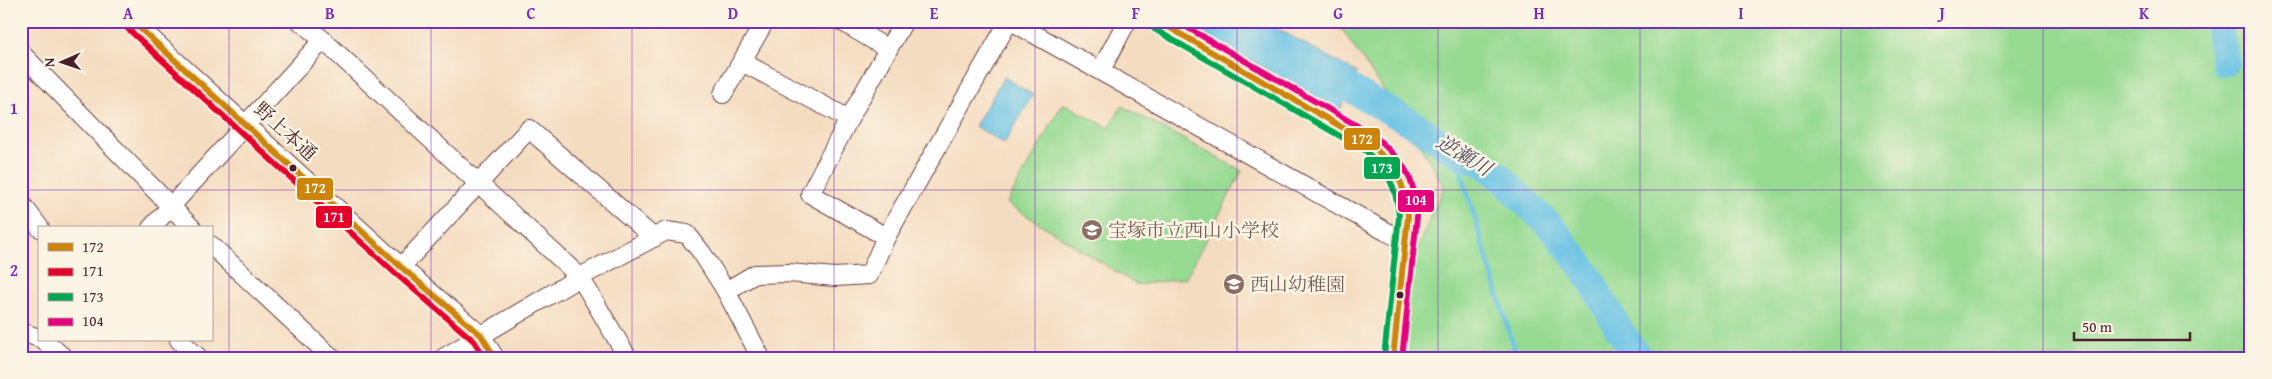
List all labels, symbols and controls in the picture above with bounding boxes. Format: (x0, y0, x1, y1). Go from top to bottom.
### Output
text: A (123, 1, 134, 25)
text: B (325, 1, 335, 25)
text: C (526, 1, 536, 25)
text: D (728, 1, 738, 25)
text: E (930, 1, 939, 25)
text: F (1132, 1, 1140, 25)
text: G (1333, 1, 1343, 25)
text: H (1533, 1, 1545, 25)
text: I (1738, 1, 1744, 25)
text: J (1936, 1, 1945, 25)
text: K (2139, 1, 2150, 25)
north arrow (38, 38, 88, 88)
text: N (39, 57, 59, 67)
street label: 野上本通 (248, 95, 324, 167)
text: 1 (10, 96, 18, 120)
line badge: 172 (1343, 127, 1381, 151)
water label: 逆瀬川 (1431, 127, 1499, 183)
text: 172 (1351, 129, 1373, 149)
line badge: 173 (1363, 156, 1401, 180)
text: 173 (1371, 158, 1393, 178)
unlabelled marker (288, 163, 298, 173)
line badge: 172 (296, 177, 334, 201)
text: 172 (304, 178, 326, 198)
line badge: 104 (1397, 189, 1435, 213)
text: 104 (1405, 190, 1427, 210)
line badge: 171 (315, 205, 353, 229)
text: 171 (323, 207, 345, 227)
place label: 宝塚市立西山小学校 (1108, 216, 1279, 244)
school or university icon: 宝塚市立西山小学校 (1080, 218, 1104, 242)
legend (38, 226, 212, 342)
text: 172 (82, 236, 104, 257)
text: 2 (10, 258, 18, 282)
text: 171 (82, 260, 104, 281)
place label: 西山幼稚園 (1250, 270, 1345, 298)
school or university icon: 西山幼稚園 (1222, 272, 1246, 296)
text: 173 (82, 286, 104, 307)
unlabelled marker (1395, 290, 1405, 300)
scale bar (2074, 309, 2191, 341)
text: 104 (82, 310, 104, 331)
text: 50 m (2082, 316, 2113, 337)

